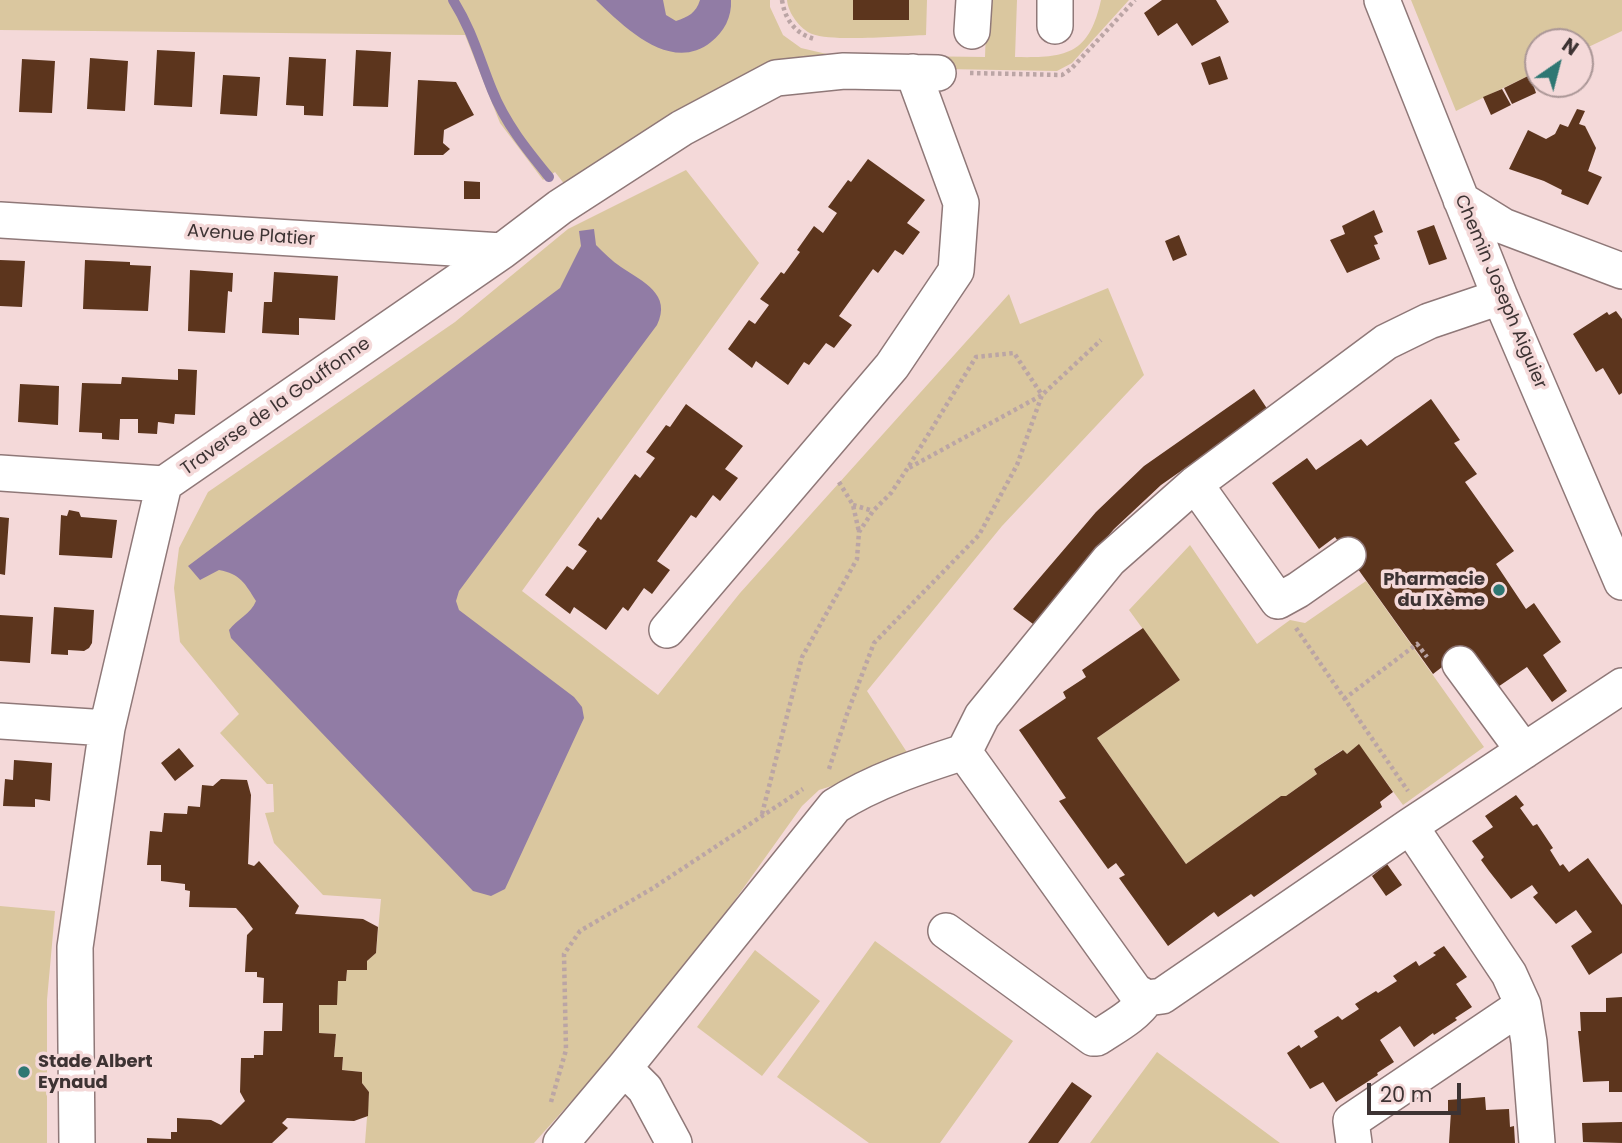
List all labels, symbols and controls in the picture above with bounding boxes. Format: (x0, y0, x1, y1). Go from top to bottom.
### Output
north arrow (1524, 28, 1594, 98)
text: N (1557, 32, 1584, 62)
street label: Chemin Joseph Aiguier (1449, 192, 1551, 392)
street label: Avenue Platier (186, 221, 316, 251)
street label: Traverse de la Gouffonne (177, 333, 375, 481)
place label: Pharmacie du IXème (1383, 569, 1485, 612)
marker: Pharmacie du IXème (1491, 582, 1507, 598)
place label: Stade Albert Eynaud (38, 1051, 153, 1094)
marker: Stade Albert Eynaud (16, 1064, 32, 1080)
scale bar (1370, 1070, 1464, 1114)
text: 20 m (1380, 1080, 1433, 1109)

